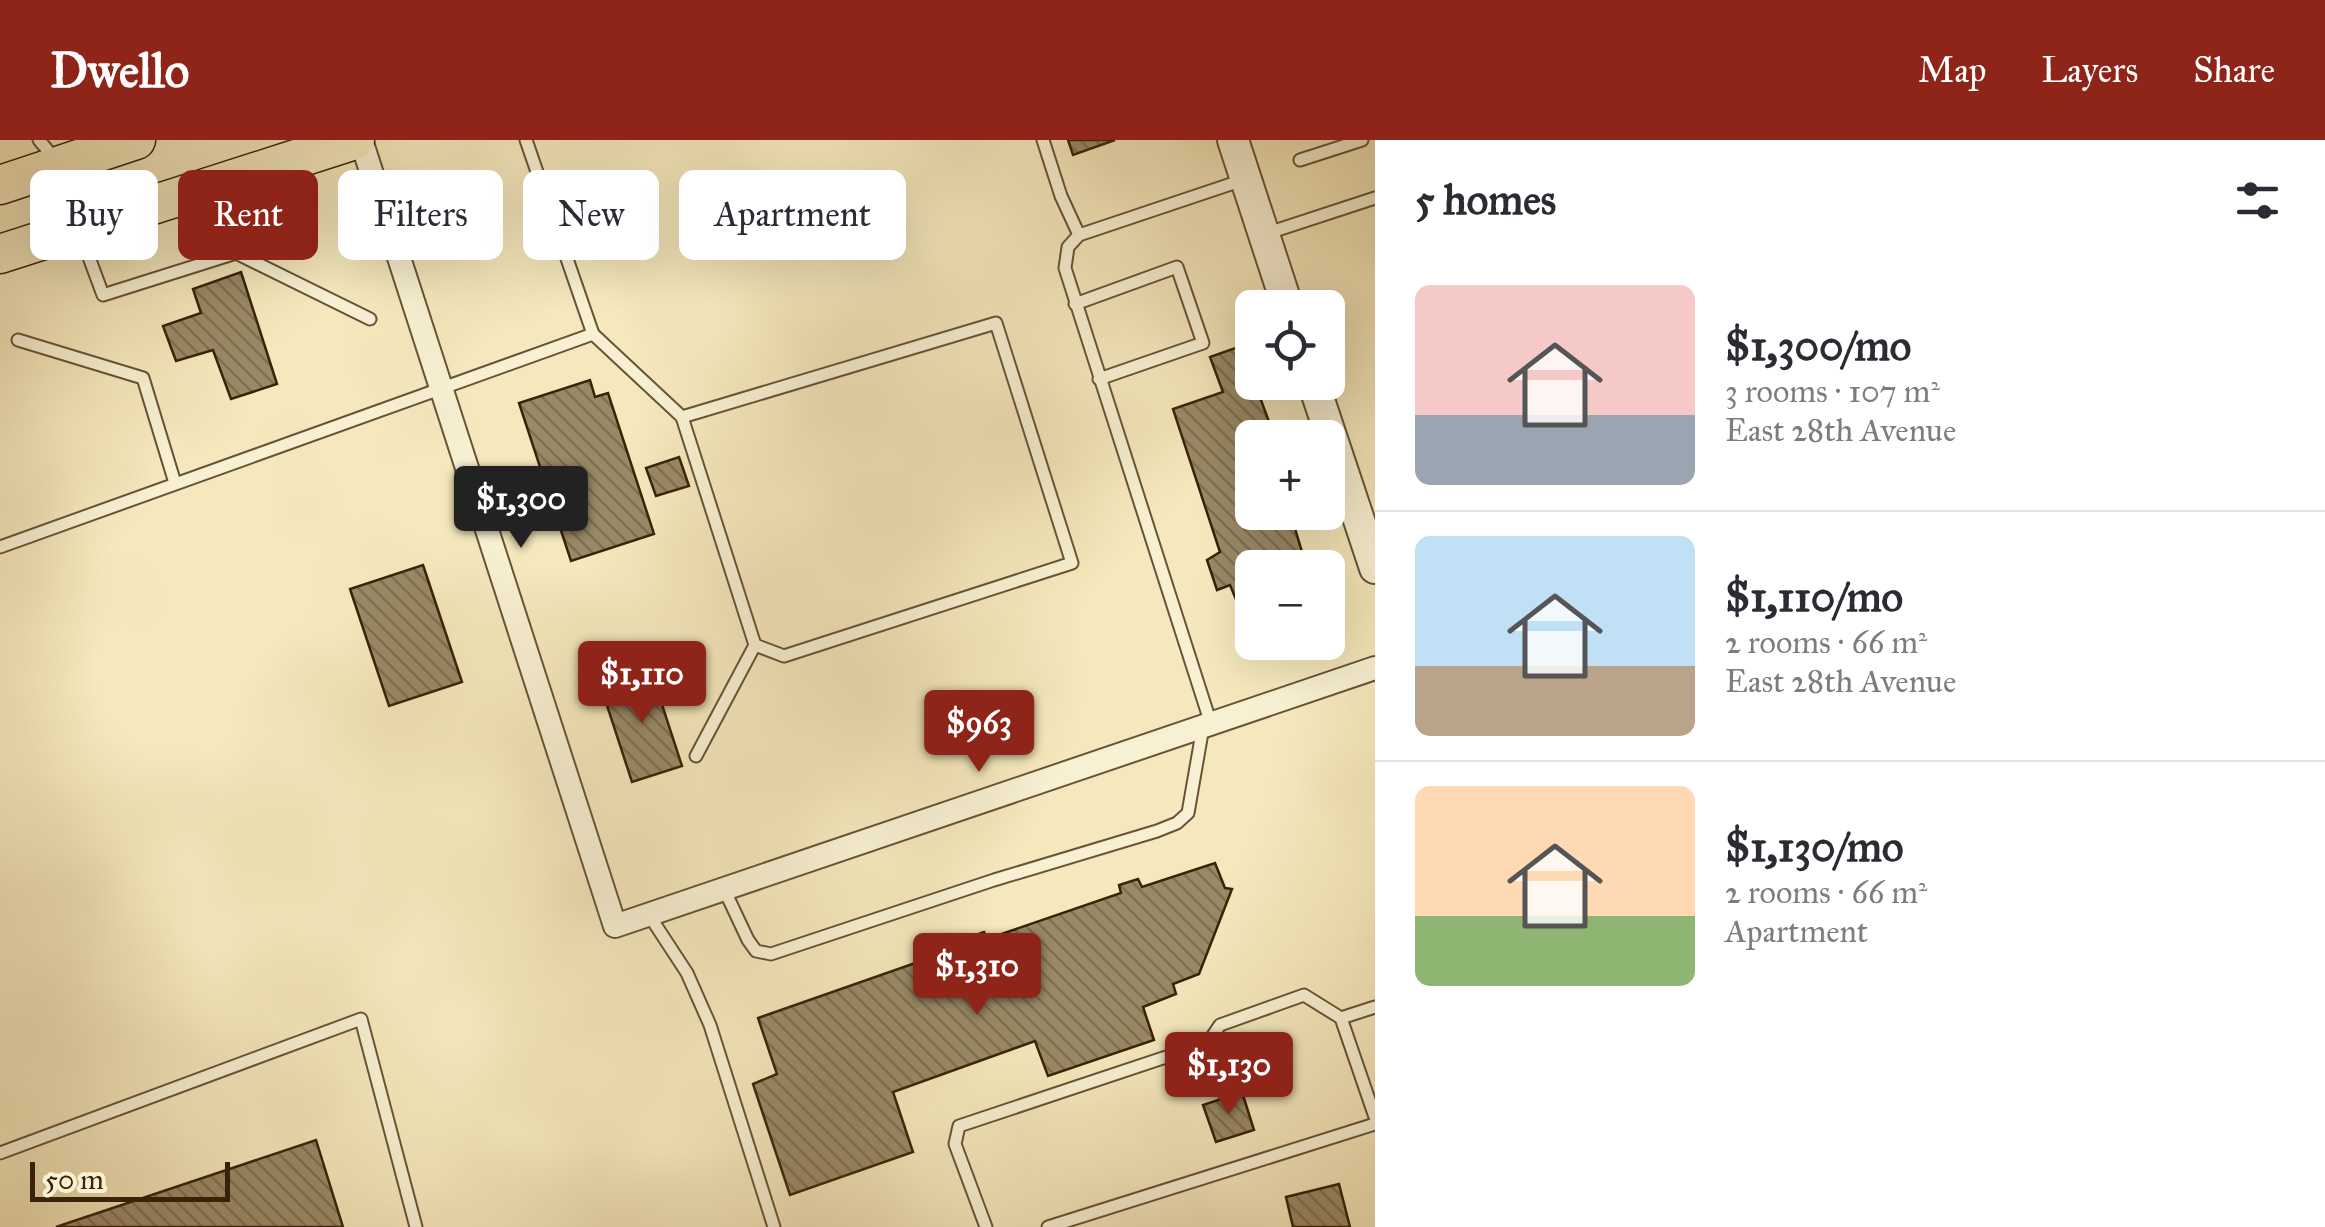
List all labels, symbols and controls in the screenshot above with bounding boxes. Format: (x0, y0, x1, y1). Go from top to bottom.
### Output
text: Dwello (50, 41, 189, 100)
text: Map (1918, 49, 1986, 92)
text: Layers (2041, 49, 2138, 92)
text: Share (2193, 49, 2275, 92)
chip: Buy (30, 170, 158, 260)
chip: Rent (178, 170, 318, 260)
chip: Filters (338, 170, 503, 260)
chip: New (523, 170, 659, 260)
chip: Apartment (679, 170, 906, 260)
icon: filters (2230, 173, 2285, 228)
text: 5 homes (1415, 174, 1556, 226)
map controls (1235, 290, 1345, 660)
button: locate (1235, 290, 1345, 400)
text: $1,300/mo (1725, 320, 1911, 372)
icon: home (1495, 325, 1615, 445)
text: 3 rooms · 107 m² (1725, 372, 1940, 411)
text: East 28th Avenue (1725, 411, 1956, 450)
button: + (1235, 420, 1345, 530)
pin: $1,300 (440, 466, 602, 551)
text: $1,300 (476, 479, 566, 518)
button: − (1235, 550, 1345, 660)
text: $1,110/mo (1725, 571, 1903, 623)
icon: home (1495, 576, 1615, 696)
text: 2 rooms · 66 m² (1725, 623, 1927, 662)
pin: $1,110 (561, 641, 723, 726)
text: $1,110 (600, 654, 684, 693)
text: East 28th Avenue (1725, 662, 1956, 701)
pin: $963 (920, 690, 1038, 775)
text: $963 (946, 703, 1012, 742)
text: $1,130/mo (1725, 821, 1903, 873)
icon: home (1495, 826, 1615, 946)
text: 2 rooms · 66 m² (1725, 873, 1927, 912)
text: Apartment (1725, 912, 1868, 951)
pin: $1,310 (896, 933, 1058, 1018)
text: $1,310 (935, 946, 1019, 985)
pin: $1,130 (1148, 1032, 1310, 1117)
text: $1,130 (1187, 1045, 1271, 1084)
scale bar (30, 1157, 230, 1202)
text: 50 m (45, 1162, 104, 1197)

